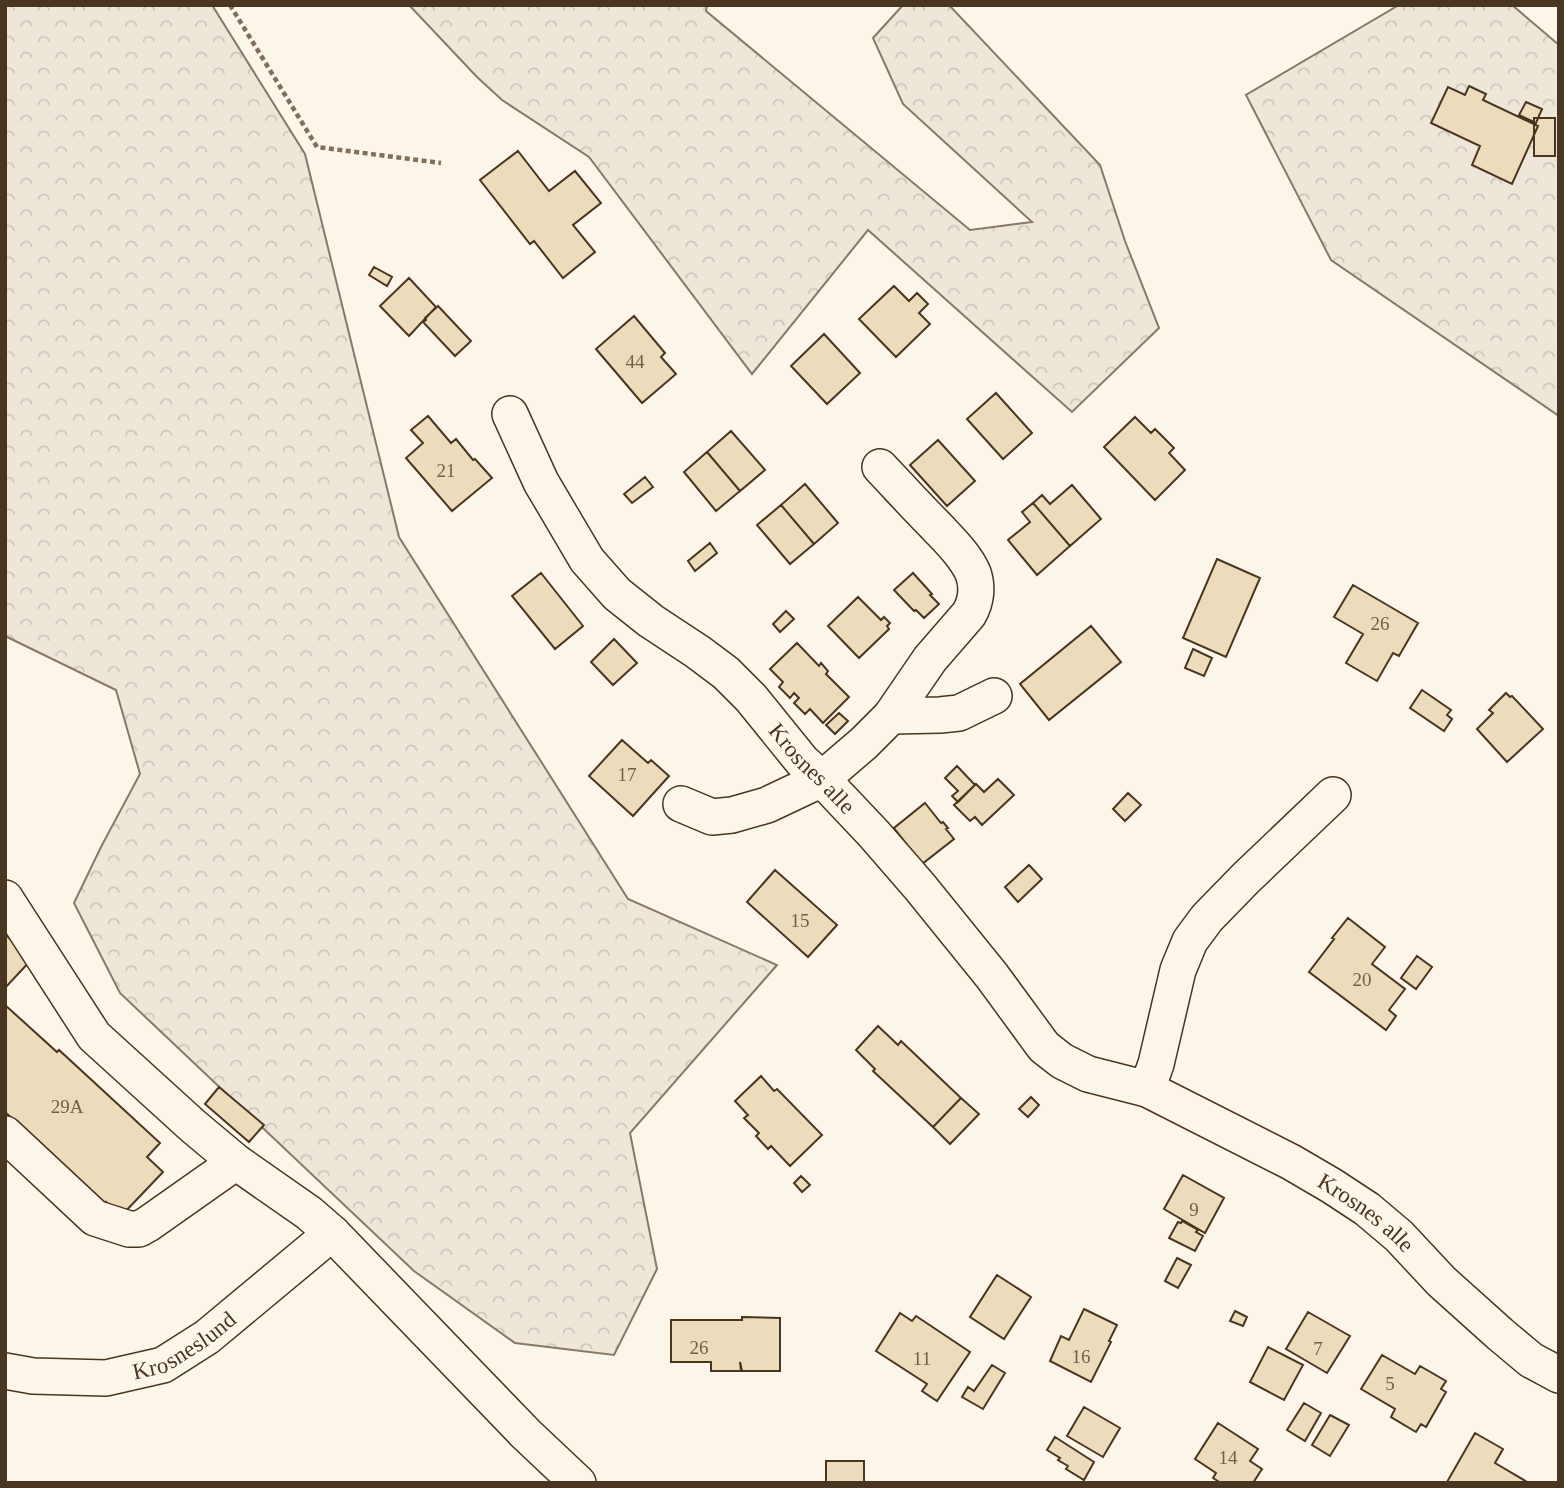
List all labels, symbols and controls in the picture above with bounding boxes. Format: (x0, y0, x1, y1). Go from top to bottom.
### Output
house number: 44 (626, 351, 645, 372)
house number: 21 (437, 460, 456, 481)
house number: 26 (1371, 613, 1390, 634)
street label: Krosnes alle (764, 718, 860, 818)
house number: 17 (618, 764, 637, 785)
house number: 15 (791, 910, 810, 931)
house number: 20 (1353, 969, 1372, 990)
house number: 29A (51, 1096, 84, 1117)
street label: Krosnes alle (1314, 1168, 1420, 1257)
house number: 9 (1189, 1199, 1199, 1220)
street label: Krosneslund (130, 1306, 241, 1384)
house number: 26 (690, 1337, 709, 1358)
house number: 7 (1313, 1338, 1323, 1359)
house number: 16 (1072, 1346, 1091, 1367)
house number: 11 (913, 1348, 931, 1369)
house number: 5 (1385, 1373, 1395, 1394)
house number: 14 (1219, 1447, 1238, 1468)

